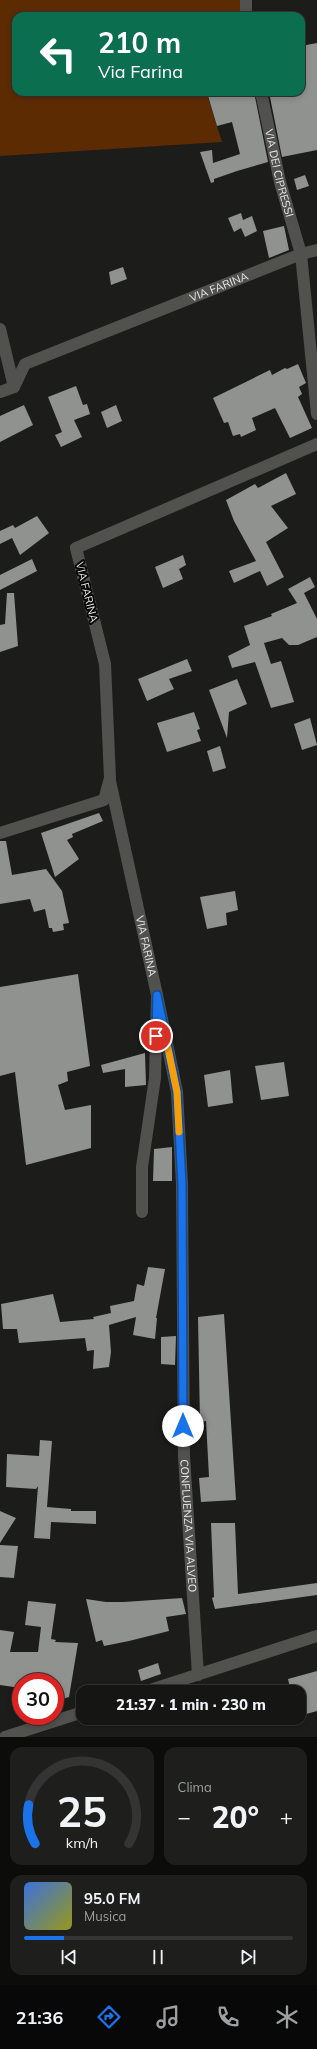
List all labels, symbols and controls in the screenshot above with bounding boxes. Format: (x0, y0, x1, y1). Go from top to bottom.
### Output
text: 210 m (98, 25, 181, 60)
icon: left (32, 28, 84, 80)
text: Via Farina (98, 60, 183, 83)
street label: VIA DEI CIPRESSI (262, 128, 297, 219)
street label: VIA FARINA (187, 269, 250, 305)
street label: VIA FARINA (73, 560, 101, 624)
street label: VIA FARINA (133, 914, 160, 978)
pin (139, 1019, 173, 1053)
icon: arrive (145, 1025, 167, 1047)
position arrow (162, 1405, 204, 1447)
street label: CONFLUENZA VIA ALVEO (177, 1459, 200, 1593)
speed limit sign: 30 (12, 1673, 64, 1725)
text: 21:37 · 1 min · 230 m (116, 1695, 266, 1714)
text: Clima (178, 1779, 212, 1795)
text: 25 (57, 1785, 107, 1837)
text: 20° (211, 1798, 259, 1836)
text: − (178, 1803, 191, 1831)
text: + (280, 1803, 293, 1831)
text: km/h (66, 1834, 98, 1852)
text: 95.0 FM (84, 1889, 140, 1908)
text: Musica (84, 1908, 126, 1924)
icon: previous (58, 1946, 80, 1968)
icon: pause (147, 1946, 169, 1968)
icon: next (237, 1946, 259, 1968)
icon: directions (95, 2003, 123, 2031)
icon: music (154, 2003, 182, 2031)
icon: phone (214, 2003, 242, 2031)
icon: climate (273, 2003, 301, 2031)
text: 21:36 (16, 2006, 63, 2029)

